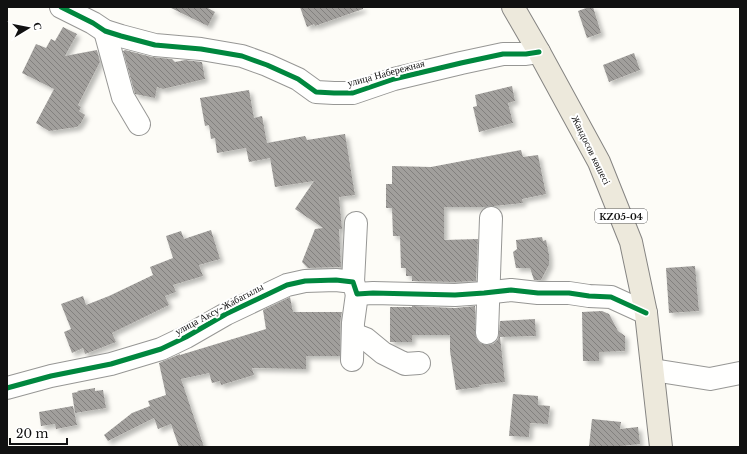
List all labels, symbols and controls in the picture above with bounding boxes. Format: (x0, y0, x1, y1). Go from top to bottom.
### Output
north arrow (8, 8, 48, 48)
text: С (30, 21, 45, 31)
street label: улица Набережная (346, 56, 426, 90)
street label: Жандосов көшесі (569, 113, 613, 187)
road number: KZ05-04 (595, 209, 647, 223)
street label: улица Аксу-Жабагылы (172, 280, 266, 338)
scale bar (10, 420, 67, 446)
text: 20 m (16, 426, 48, 441)

